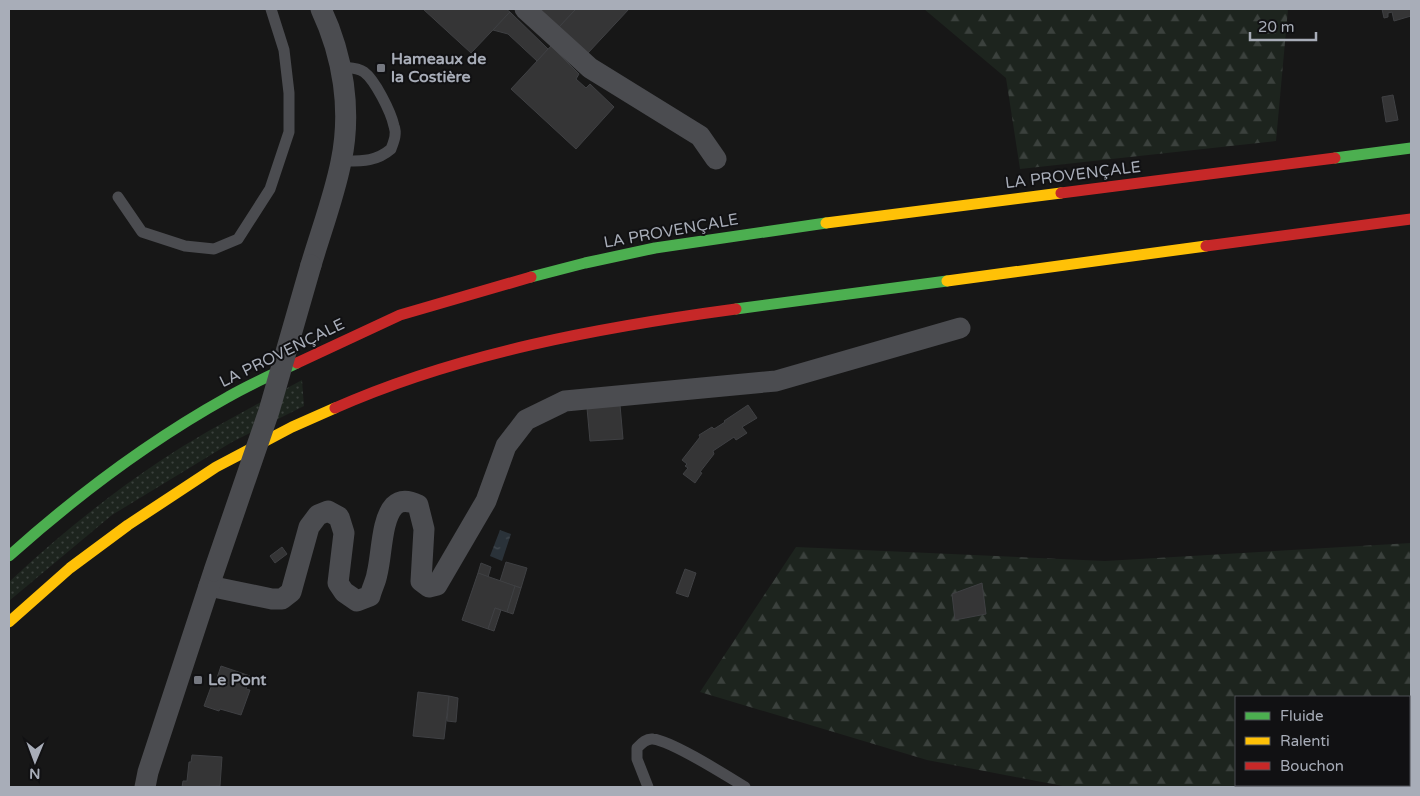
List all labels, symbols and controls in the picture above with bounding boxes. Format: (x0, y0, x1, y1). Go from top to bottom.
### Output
scale bar (1250, 10, 1316, 42)
text: 20 m (1258, 18, 1295, 36)
place label: Hameaux de la Costière (391, 49, 486, 87)
marker: Hameaux de la Costière (375, 62, 387, 74)
street label: LA PROVENÇALE (1004, 157, 1142, 193)
street label: LA PROVENÇALE (602, 209, 740, 253)
street label: LA PROVENÇALE (216, 314, 348, 392)
place label: Le Pont (208, 670, 267, 690)
marker: Le Pont (192, 674, 204, 686)
legend (1235, 696, 1410, 786)
text: Fluide (1280, 707, 1324, 725)
text: Ralenti (1280, 732, 1330, 750)
north arrow (10, 736, 60, 786)
text: Bouchon (1280, 757, 1344, 775)
text: N (29, 765, 41, 782)

